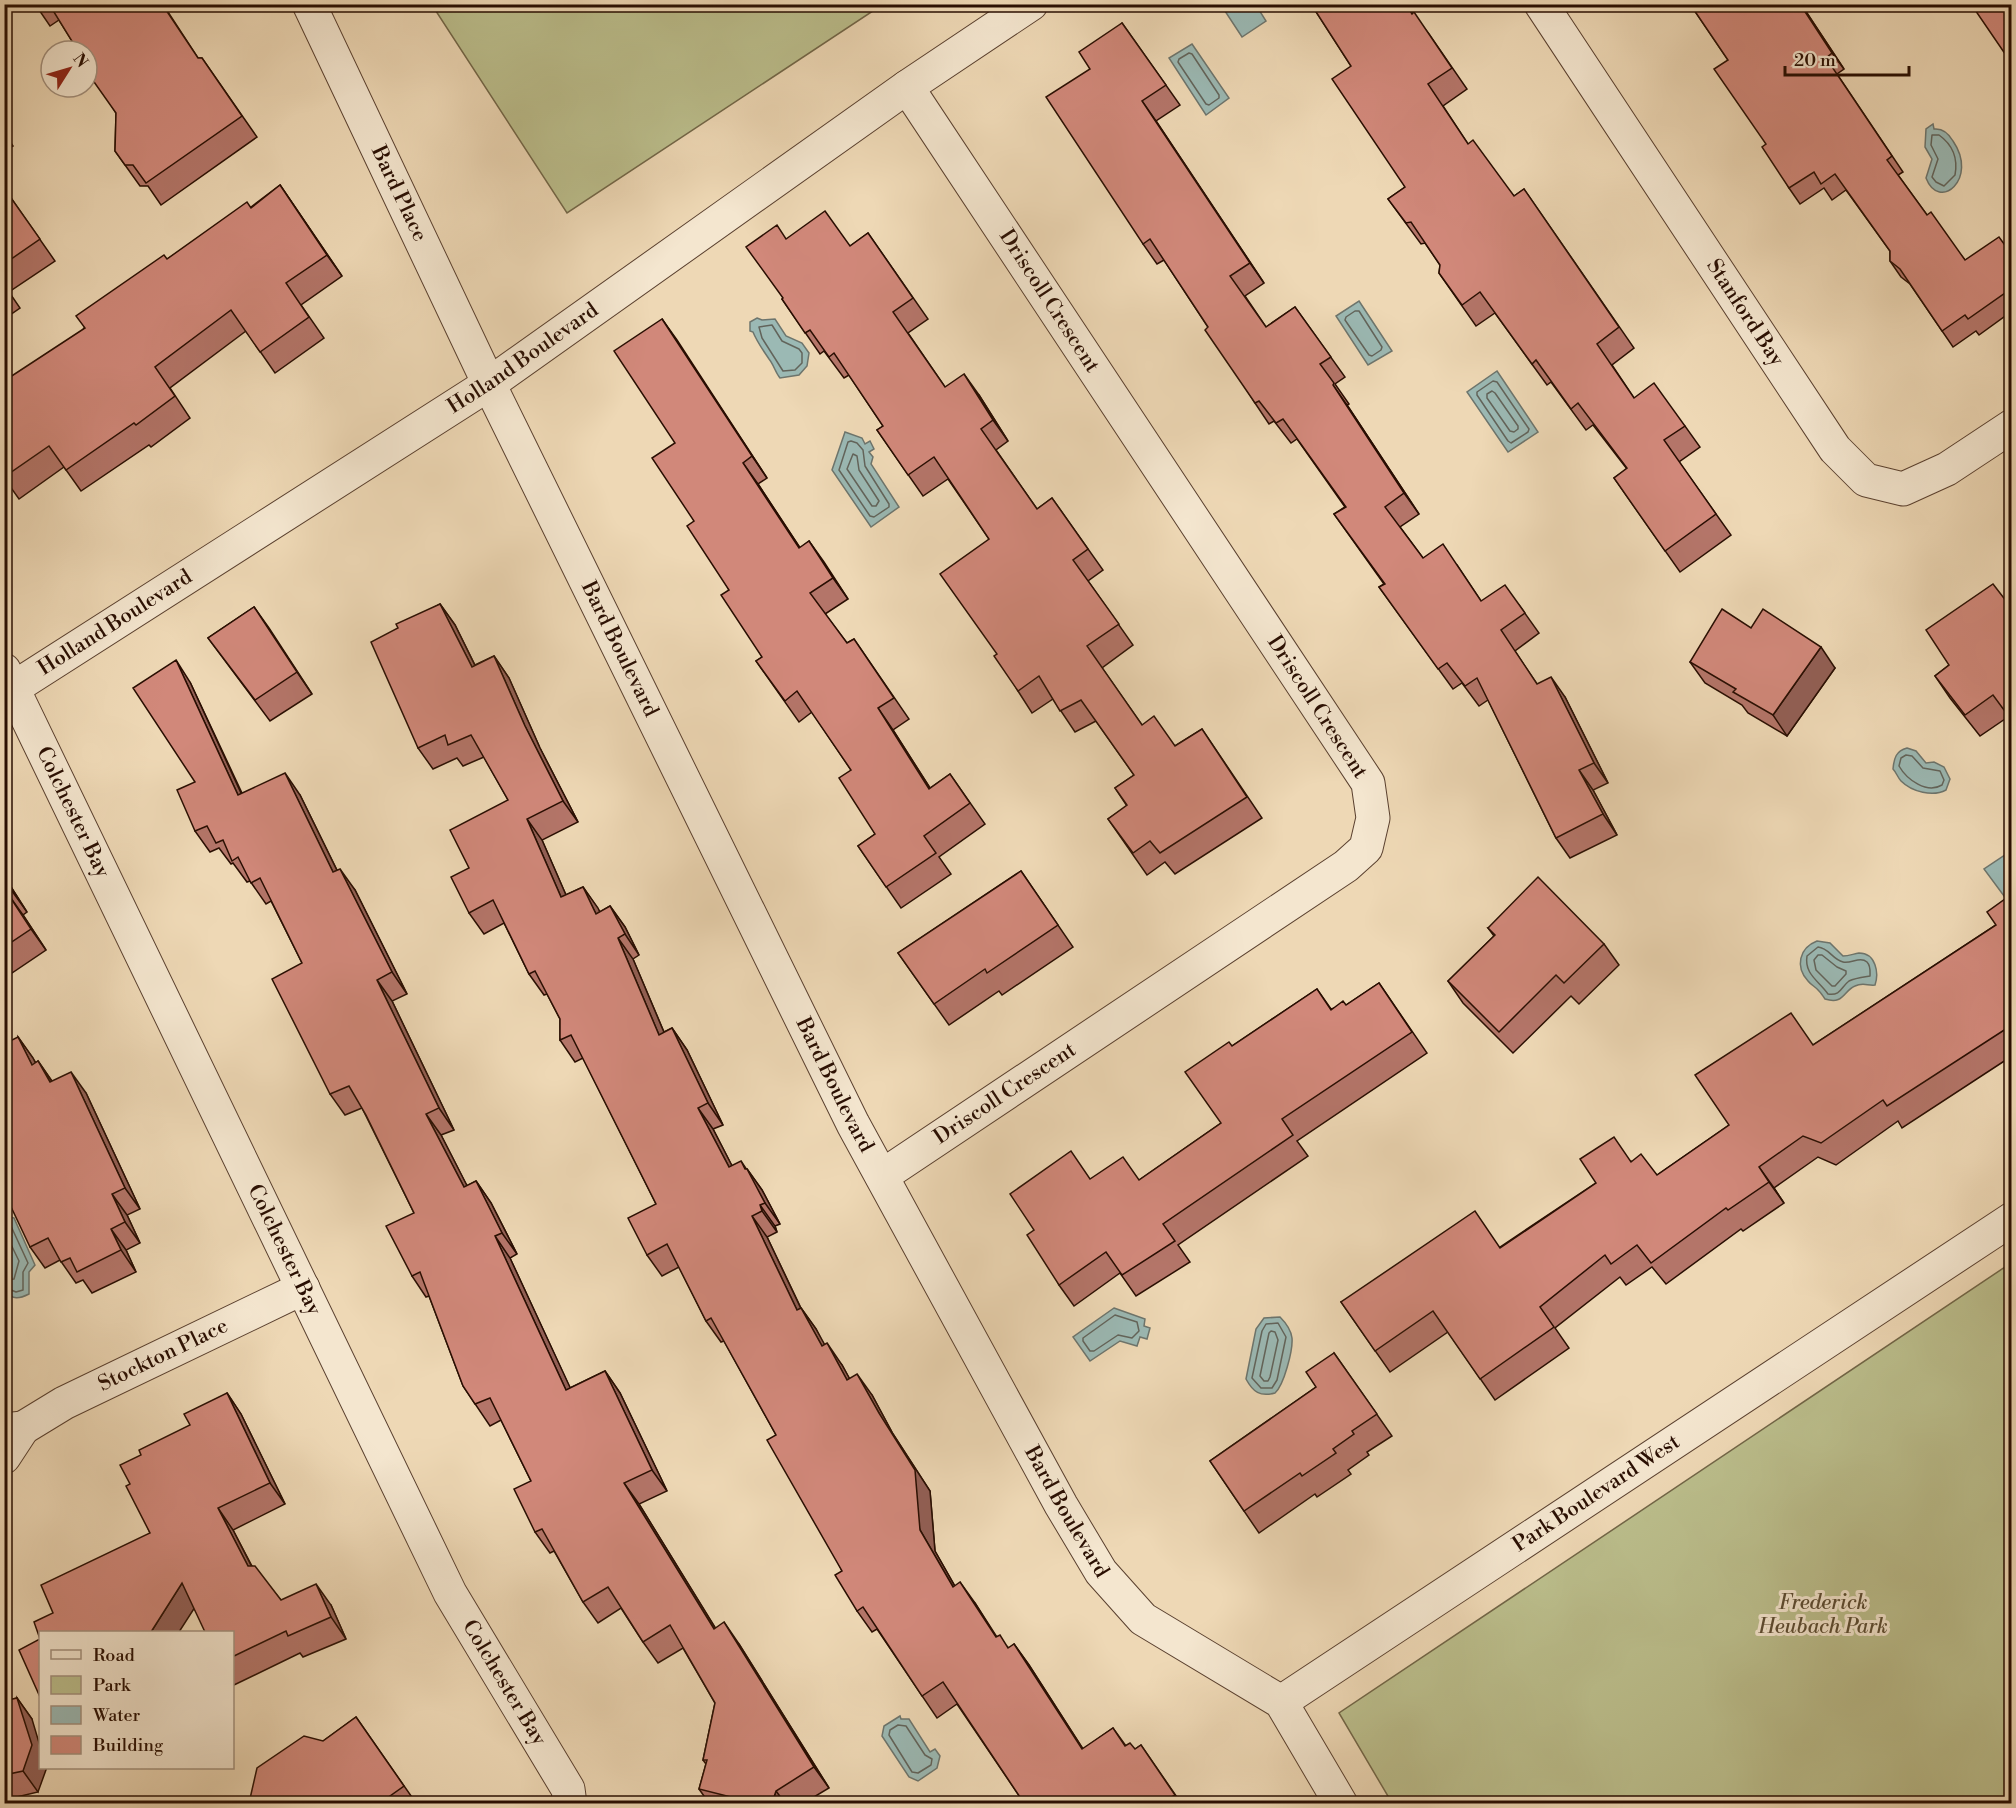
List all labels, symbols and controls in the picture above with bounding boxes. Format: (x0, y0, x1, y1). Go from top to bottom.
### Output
north arrow (39, 39, 99, 99)
scale bar (1785, 39, 1910, 77)
text: 20 m (1794, 49, 1836, 72)
text: N (68, 50, 92, 72)
street label: Bard Place (365, 141, 433, 246)
street label: Driscoll Crescent (993, 225, 1105, 378)
street label: Stanford Bay (1700, 254, 1790, 372)
street label: Holland Boulevard (443, 297, 604, 420)
street label: Holland Boulevard (33, 564, 197, 682)
street label: Bard Boulevard (575, 576, 664, 721)
street label: Driscoll Crescent (1261, 631, 1373, 784)
street label: Colchester Bay (30, 743, 116, 883)
street label: Bard Boulevard (789, 1012, 879, 1157)
street label: Driscoll Crescent (929, 1037, 1082, 1151)
street label: Colchester Bay (242, 1180, 327, 1320)
street label: Stockton Place (94, 1313, 232, 1398)
street label: Park Boulevard West (1508, 1429, 1685, 1558)
street label: Bard Boulevard (1018, 1441, 1115, 1583)
park label: Frederick Heubach Park (1757, 1590, 1888, 1640)
street label: Colchester Bay (456, 1615, 552, 1751)
legend (39, 1631, 234, 1769)
text: Road (93, 1644, 136, 1667)
text: Park (93, 1674, 132, 1697)
text: Water (92, 1704, 141, 1727)
text: Building (92, 1734, 164, 1757)

